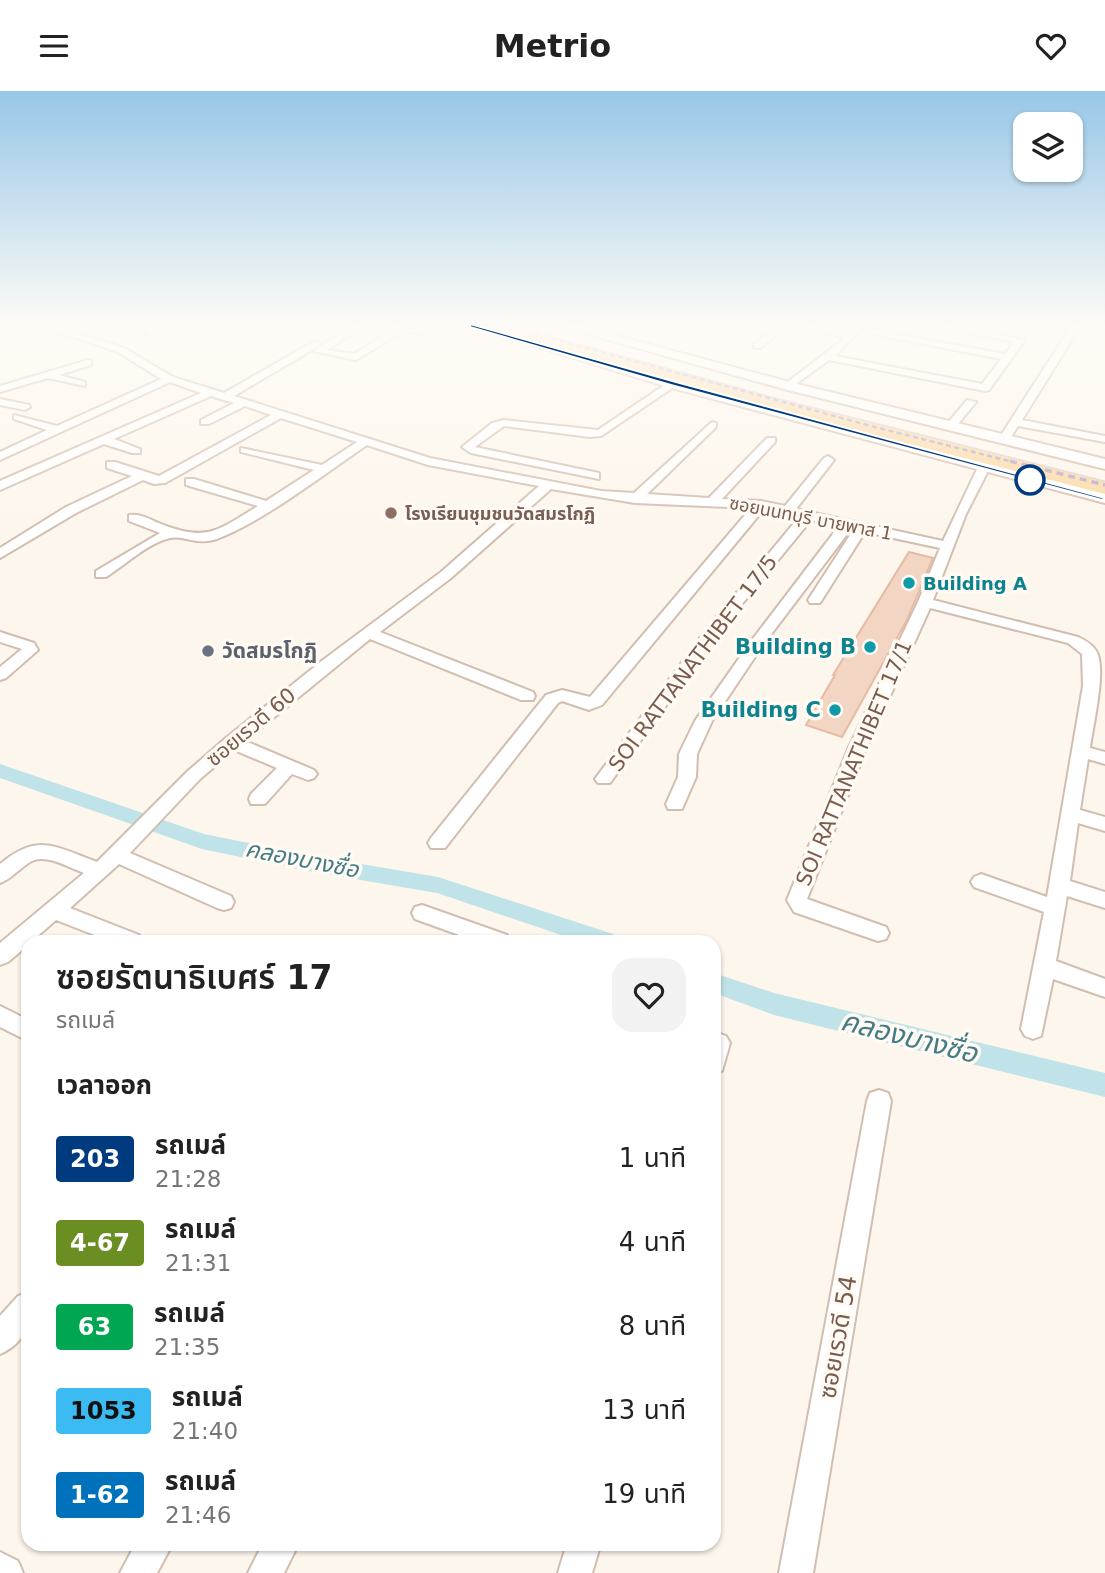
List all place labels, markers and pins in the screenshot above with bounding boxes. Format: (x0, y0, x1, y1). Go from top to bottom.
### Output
unlabelled marker (1015, 465, 1045, 495)
place label: โรงเรียนชุมชนวัดสมรโกฏิ (405, 503, 595, 525)
marker: โรงเรียนชุมชนวัดสมรโกฏิ (383, 505, 399, 521)
place label: Building A (923, 573, 1027, 594)
marker: Building A (901, 575, 917, 591)
place label: Building B (735, 635, 856, 659)
place label: วัดสมรโกฏิ (222, 639, 317, 663)
marker: Building B (862, 639, 878, 655)
marker: วัดสมรโกฏิ (200, 643, 216, 659)
place label: Building C (701, 698, 821, 722)
marker: Building C (827, 702, 843, 718)

